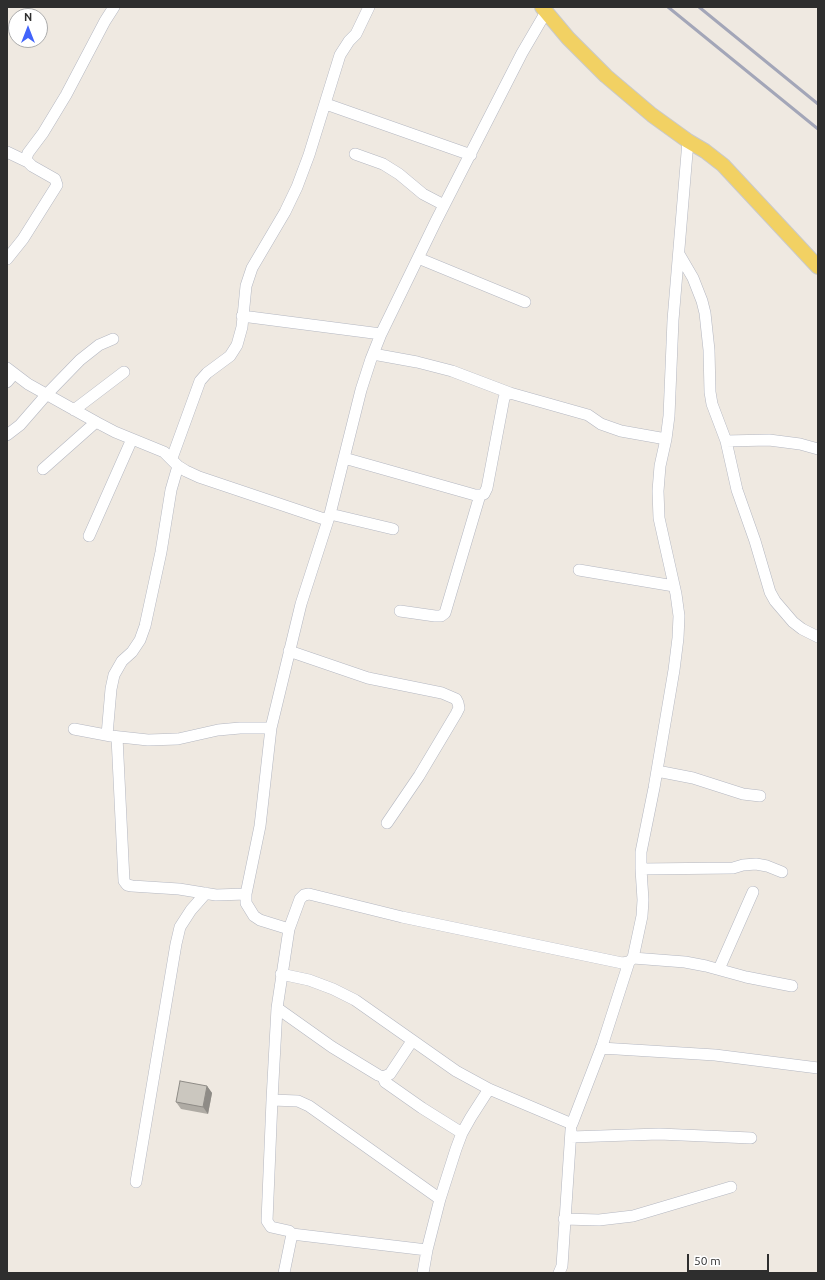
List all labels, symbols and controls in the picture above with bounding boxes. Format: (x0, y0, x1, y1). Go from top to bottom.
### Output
north arrow (8, 8, 48, 48)
text: N (24, 11, 32, 23)
scale bar (689, 1246, 771, 1272)
text: 50 m (694, 1254, 721, 1267)

